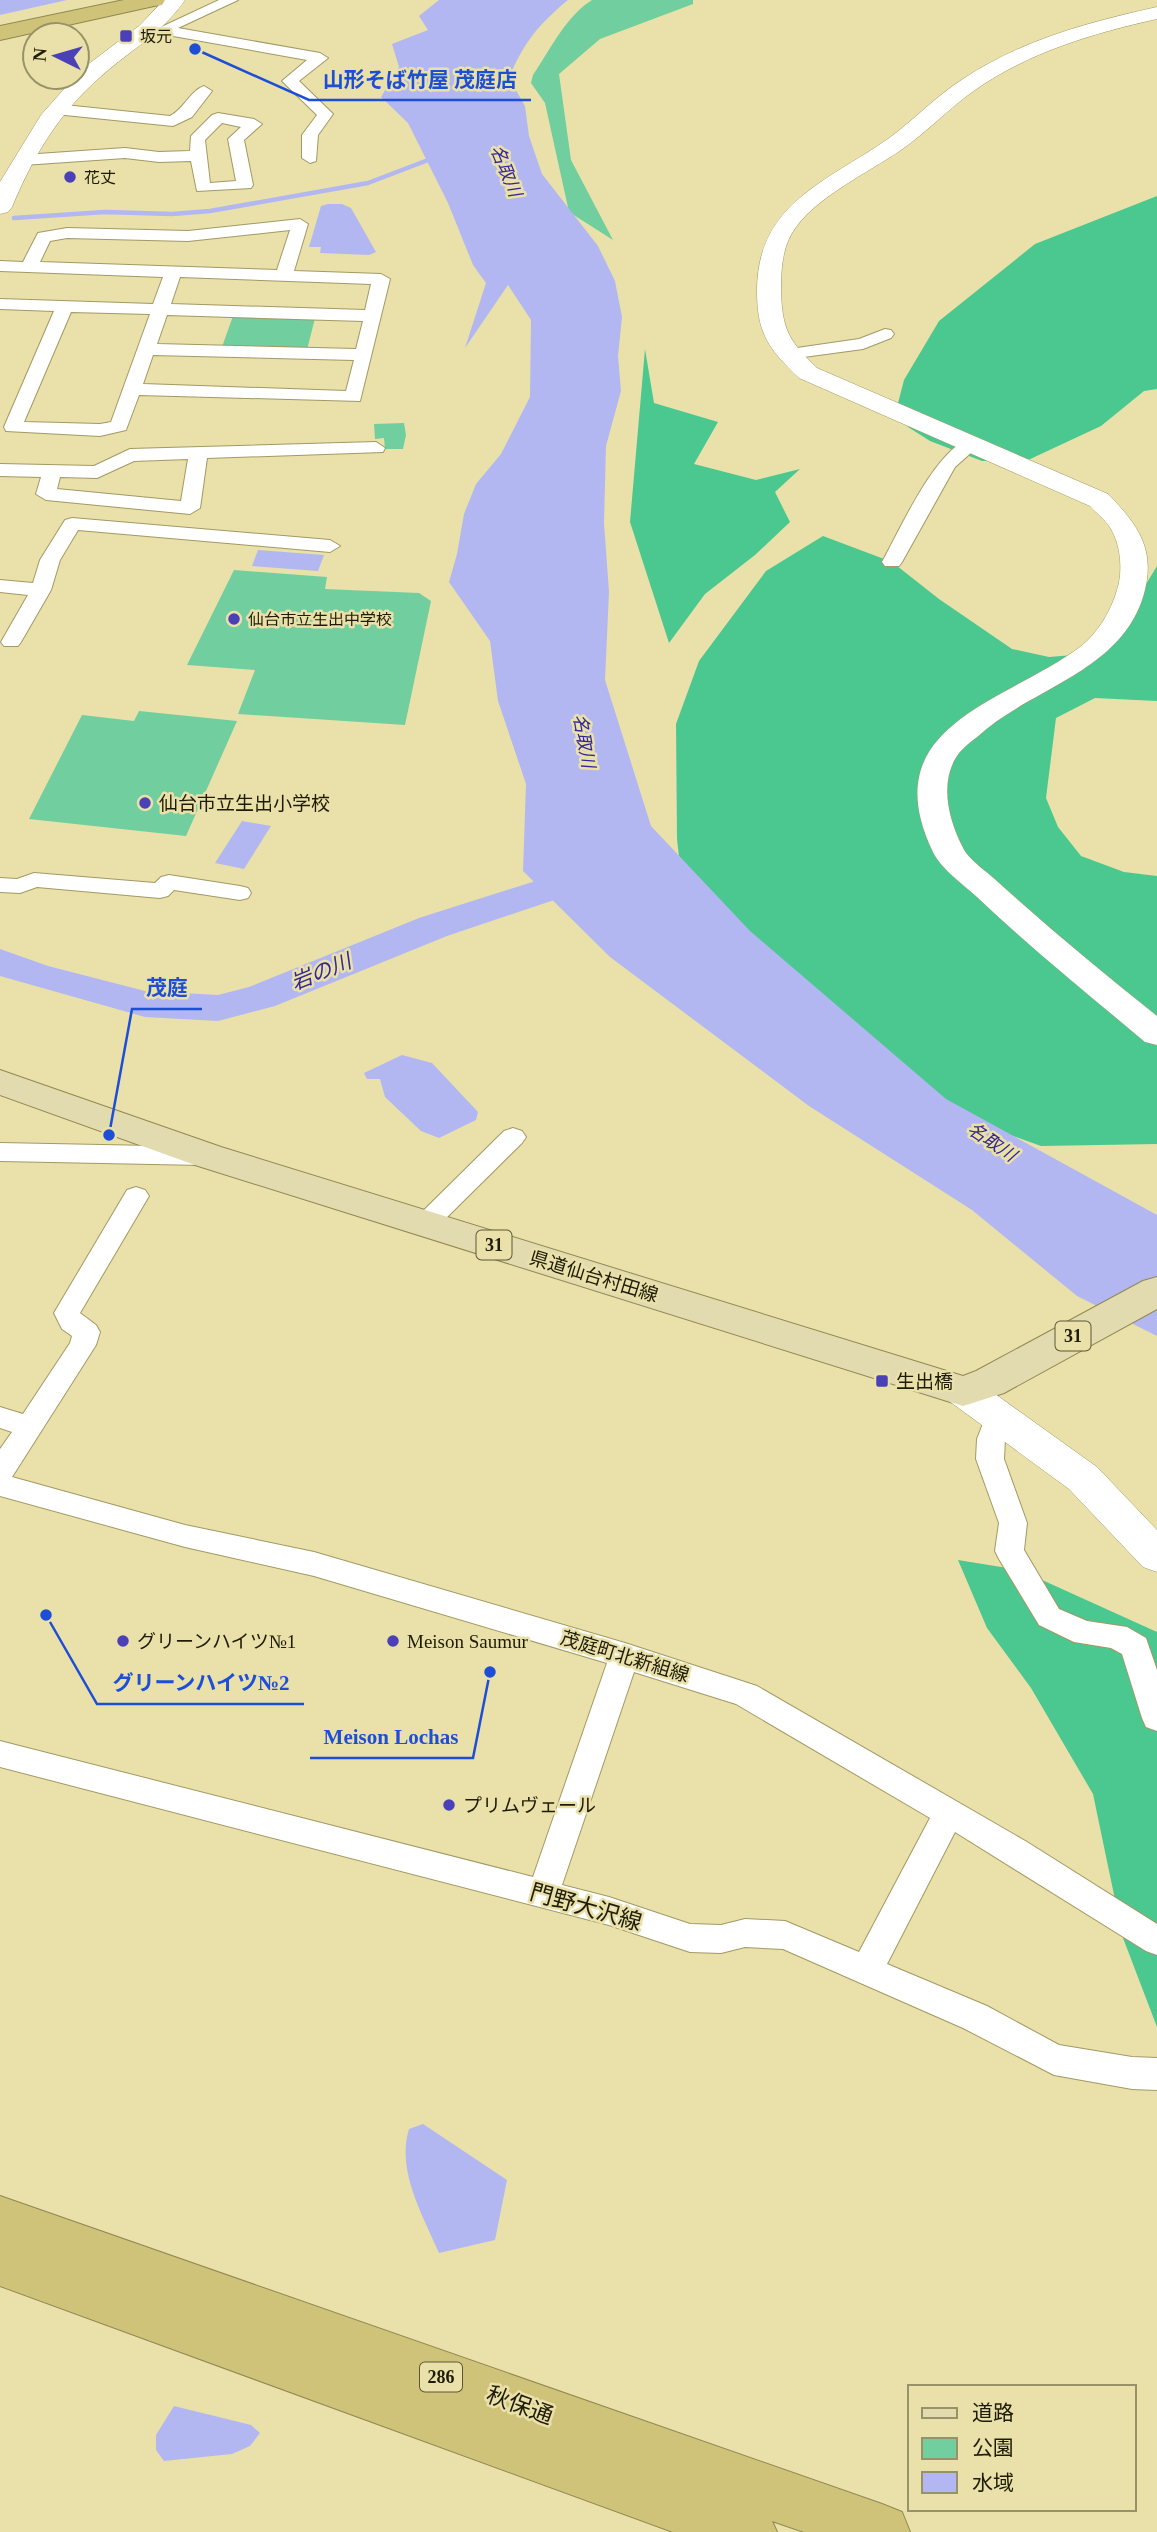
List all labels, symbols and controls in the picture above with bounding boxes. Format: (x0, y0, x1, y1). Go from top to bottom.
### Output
north arrow (21, 21, 91, 91)
marker: 坂元 (118, 28, 134, 44)
place label: 坂元 (140, 28, 172, 45)
text: N (29, 47, 51, 62)
callout: 山形そば竹屋 茂庭店 (309, 58, 531, 100)
text: 山形そば竹屋 茂庭店 (323, 68, 517, 92)
water label: 名取川 (487, 142, 526, 202)
marker: 花丈 (62, 169, 78, 185)
place label: 花丈 (84, 169, 116, 186)
marker: 仙台市立生出中学校 (226, 611, 242, 627)
place label: 仙台市立生出中学校 (248, 611, 392, 628)
water label: 名取川 (569, 713, 599, 771)
place label: 仙台市立生出小学校 (159, 793, 330, 814)
marker: 仙台市立生出小学校 (137, 795, 153, 811)
water label: 岩の川 (287, 948, 357, 995)
callout: 茂庭 (132, 967, 202, 1009)
text: 茂庭 (146, 976, 188, 1000)
water label: 名取川 (964, 1119, 1022, 1167)
road number: 31 (476, 1230, 512, 1260)
street label: 県道仙台村田線 (527, 1247, 661, 1306)
road number: 31 (1056, 1322, 1090, 1350)
place label: 生出橋 (896, 1371, 953, 1392)
marker: 生出橋 (874, 1373, 890, 1389)
street label: 茂庭町北新組線 (558, 1627, 692, 1686)
place label: グリーンハイツ№1 (137, 1631, 296, 1652)
place label: Meison Saumur (407, 1631, 529, 1652)
marker: グリーンハイツ№1 (115, 1633, 131, 1649)
marker: Meison Saumur (385, 1633, 401, 1649)
callout: グリーンハイツ№2 (97, 1662, 304, 1704)
text: グリーンハイツ№2 (112, 1671, 290, 1695)
callout: Meison Lochas (310, 1716, 473, 1758)
text: Meison Lochas (324, 1725, 458, 1749)
place label: プリムヴェール (463, 1795, 596, 1816)
marker: プリムヴェール (441, 1797, 457, 1813)
street label: 門野大沢線 (527, 1880, 645, 1935)
road number: 286 (420, 2362, 462, 2392)
street label: 秋保通 (483, 2382, 557, 2429)
legend (908, 2385, 1136, 2511)
text: 道路 (972, 2401, 1014, 2425)
text: 公園 (972, 2436, 1014, 2460)
text: 水域 (972, 2471, 1014, 2495)

